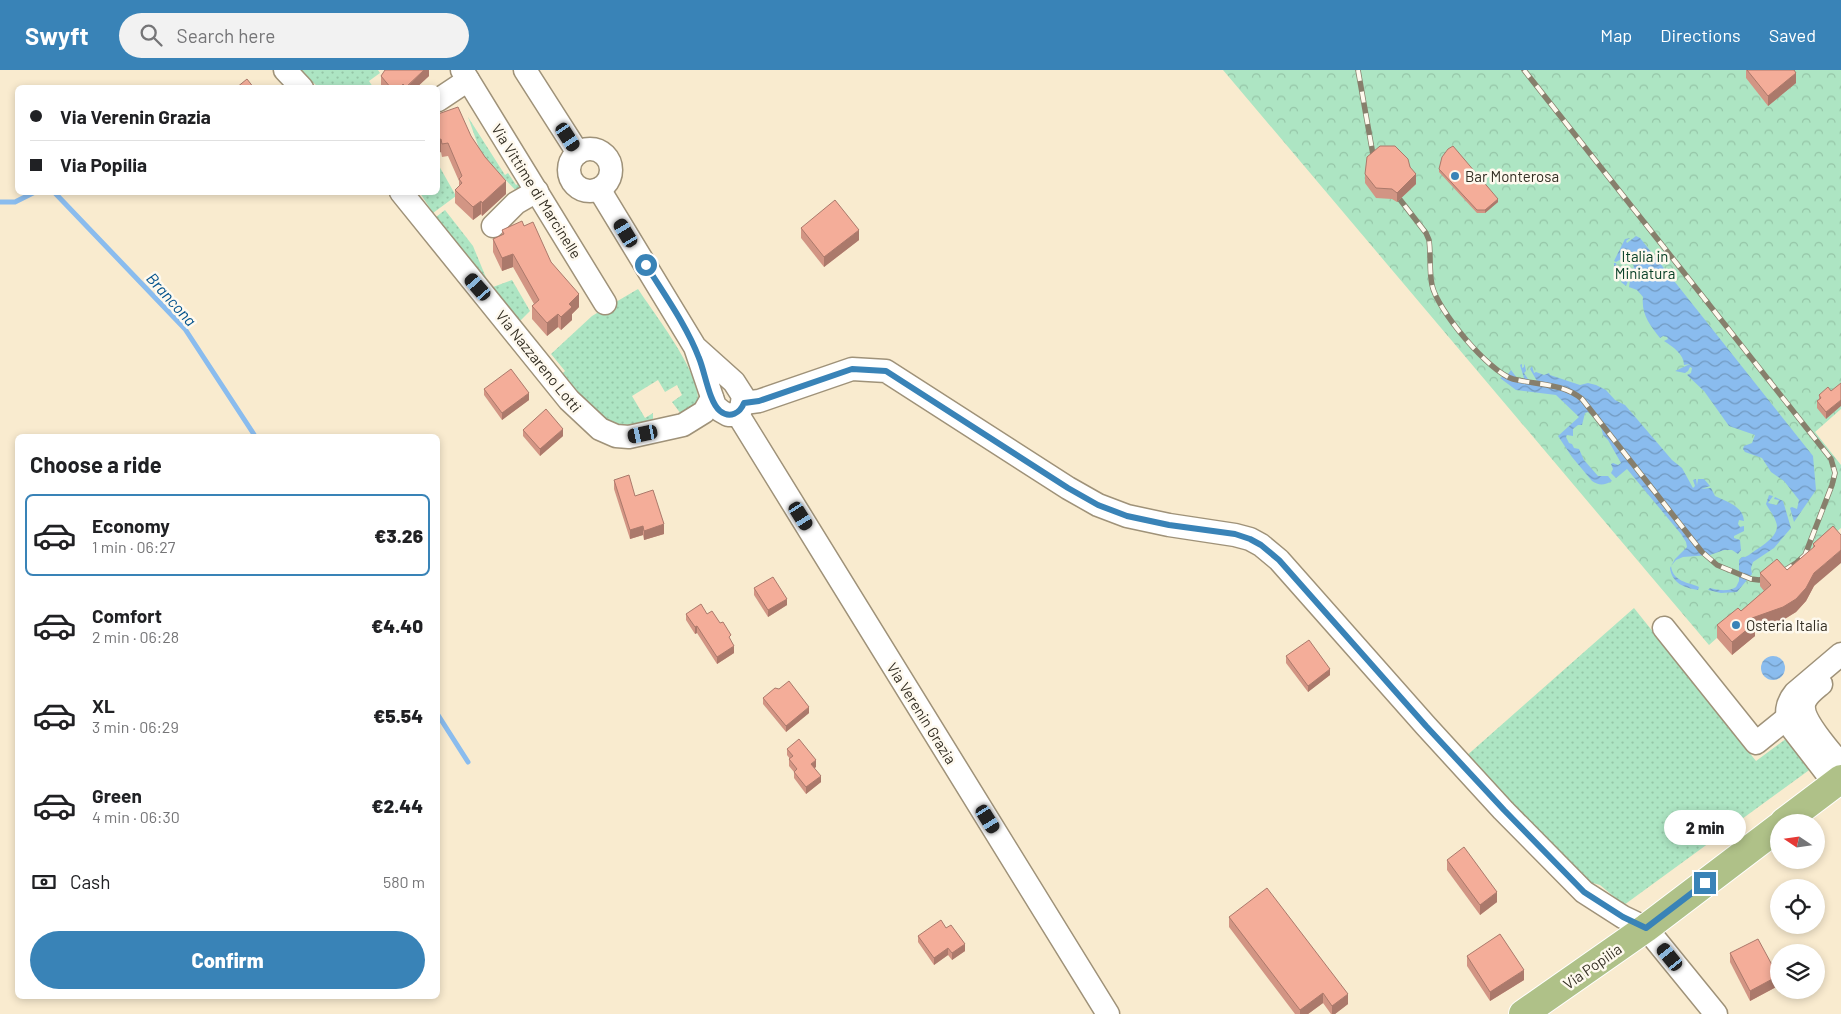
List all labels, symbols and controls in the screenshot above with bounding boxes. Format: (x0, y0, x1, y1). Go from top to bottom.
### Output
search box (119, 13, 469, 58)
text: Swyft (25, 21, 89, 50)
icon: search (137, 21, 165, 49)
text: Search here (177, 24, 275, 47)
text: Map (1600, 24, 1632, 46)
text: Directions (1660, 24, 1741, 46)
text: Saved (1769, 24, 1816, 46)
text: Via Verenin Grazia (60, 105, 211, 128)
street label: Via Vittime di Marcinelle (488, 120, 586, 262)
car (553, 120, 582, 154)
text: Via Popilia (60, 153, 147, 176)
place label: Bar Monterosa (1465, 167, 1559, 185)
marker: Bar Monterosa (1449, 170, 1461, 182)
car (611, 216, 640, 250)
park label: Italia in Miniatura (1615, 247, 1675, 282)
route start (635, 254, 657, 276)
water label: Brancona (143, 268, 201, 330)
car (462, 271, 493, 303)
street label: Via Nazzareno Lotti (492, 306, 586, 416)
car (626, 424, 659, 444)
text: Choose a ride (30, 451, 162, 477)
car (786, 499, 815, 533)
icon: car (32, 513, 77, 558)
text: Economy (92, 514, 170, 537)
text: €3.26 (374, 524, 423, 547)
text: 1 min · 06:27 (92, 537, 175, 556)
icon: car (32, 603, 77, 648)
text: Comfort (92, 604, 162, 627)
text: €4.40 (371, 614, 423, 637)
place label: Osteria Italia (1746, 616, 1828, 634)
marker: Osteria Italia (1730, 619, 1742, 631)
text: 2 min · 06:28 (92, 627, 179, 646)
street label: Via Verenin Grazia (884, 659, 960, 767)
icon: car (32, 693, 77, 738)
text: XL (92, 694, 115, 717)
text: €5.54 (373, 704, 423, 727)
text: 3 min · 06:29 (92, 717, 179, 736)
icon: car (32, 783, 77, 828)
text: Green (92, 784, 142, 807)
text: €2.44 (371, 794, 423, 817)
car (973, 802, 1002, 836)
text: 4 min · 06:30 (92, 807, 180, 826)
callout: 2 min (1664, 810, 1746, 846)
north arrow (1770, 814, 1825, 869)
map controls (1770, 814, 1825, 999)
text: 2 min (1686, 818, 1724, 837)
icon: cash (30, 868, 58, 896)
text: Cash (70, 870, 111, 893)
text: 580 m (383, 872, 425, 891)
route end (1694, 872, 1716, 894)
button: locate (1770, 879, 1825, 934)
button: Confirm (30, 931, 425, 989)
street label: Via Popilia (1559, 939, 1625, 993)
car (1654, 941, 1685, 973)
button: layers (1770, 944, 1825, 999)

